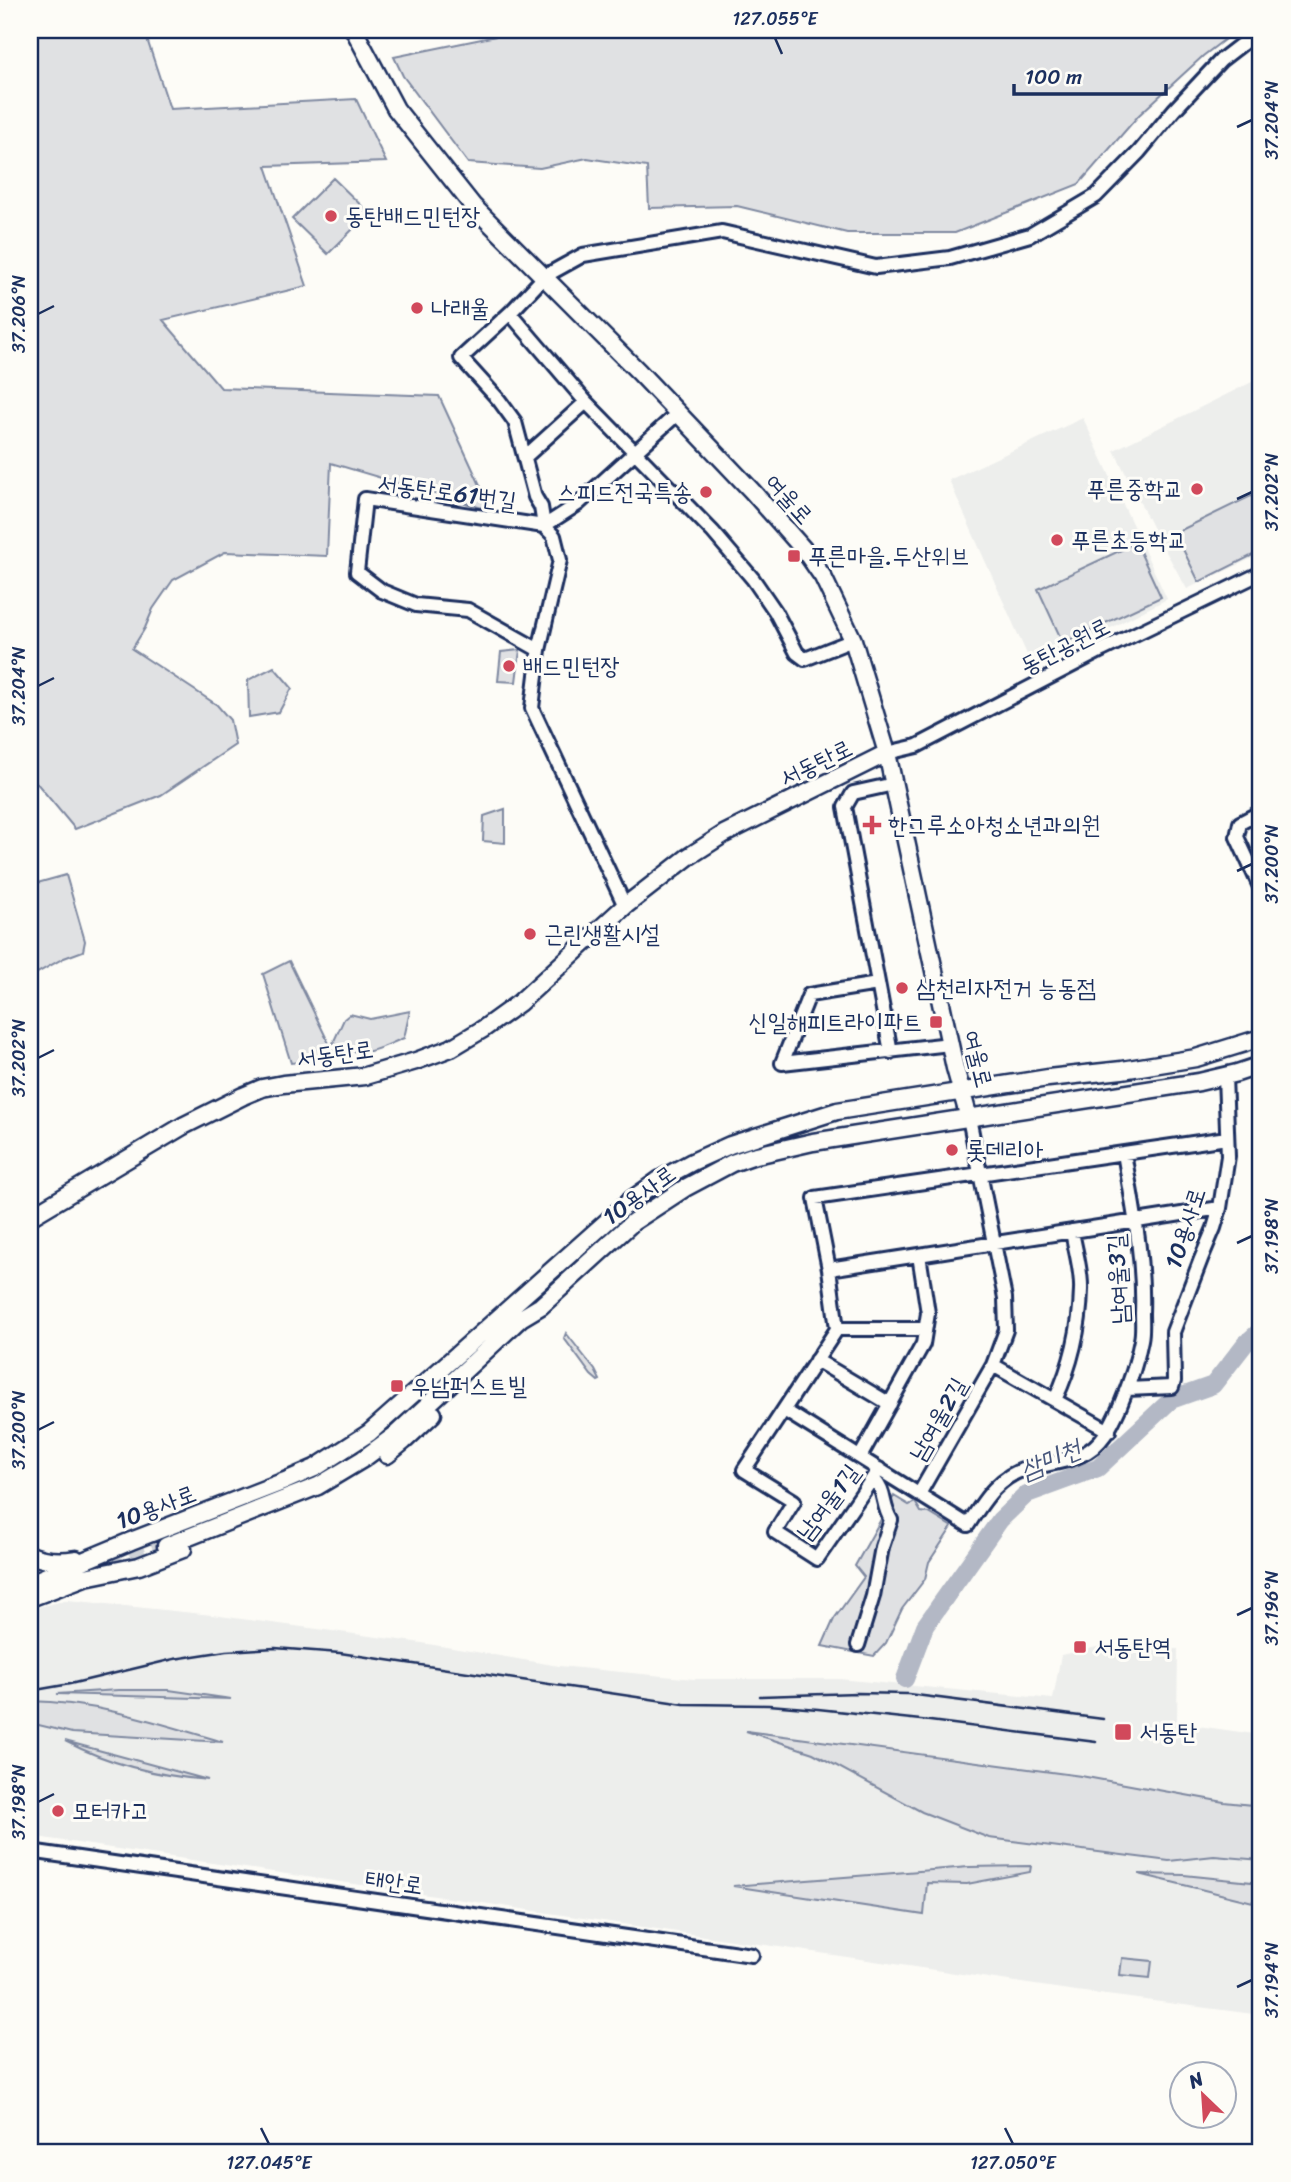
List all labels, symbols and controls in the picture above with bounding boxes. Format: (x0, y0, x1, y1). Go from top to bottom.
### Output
text: 127.055°E (733, 3, 818, 35)
scale bar (1014, 52, 1167, 96)
text: 100 m (1025, 58, 1082, 96)
text: 37.204°N (1256, 80, 1288, 159)
place label: 동탄배드민턴장 (345, 195, 480, 237)
marker: 동탄배드민턴장 (323, 208, 339, 224)
text: 37.206°N (3, 275, 35, 353)
place label: 나래울 (431, 287, 489, 329)
marker: 나래울 (409, 300, 425, 316)
text: 37.202°N (1256, 453, 1288, 531)
street label: 서동탄로61번길 (375, 461, 519, 523)
street label: 여울로 (754, 463, 824, 535)
place label: 푸른중학교 (1086, 468, 1183, 510)
place label: 스피드전국특송 (557, 471, 692, 513)
marker: 푸른중학교 (1189, 481, 1205, 497)
marker: 스피드전국특송 (698, 484, 714, 500)
place label: 푸른초등학교 (1071, 519, 1187, 561)
marker: 푸른초등학교 (1049, 532, 1065, 548)
place label: 푸른마을.두산위브 (808, 535, 970, 577)
marker: 푸른마을.두산위브 (786, 548, 802, 564)
street label: 동탄공원로 (1012, 605, 1118, 687)
place label: 배드민턴장 (523, 645, 620, 687)
text: 37.204°N (3, 646, 35, 725)
marker: 배드민턴장 (501, 658, 517, 674)
street label: 서동탄로 (772, 727, 860, 799)
place label: 한그루소아청소년과의원 (888, 804, 1100, 846)
marker: 한그루소아청소년과의원 (862, 815, 882, 835)
text: 37.200°N (1256, 824, 1288, 903)
place label: 근린생활시설 (544, 913, 660, 955)
marker: 근린생활시설 (522, 926, 538, 942)
place label: 삼천리자전거 능동점 (916, 967, 1096, 1009)
marker: 삼천리자전거 능동점 (894, 980, 910, 996)
place label: 신일해피트라이파트 (748, 1001, 922, 1043)
marker: 신일해피트라이파트 (928, 1014, 944, 1030)
text: 37.202°N (3, 1019, 35, 1097)
street label: 여울로 (951, 1026, 1005, 1092)
street label: 서동탄로 (294, 1028, 376, 1080)
place label: 롯데리아 (966, 1129, 1043, 1171)
marker: 롯데리아 (944, 1142, 960, 1158)
street label: 10용사로 (593, 1153, 685, 1237)
street label: 10용사로 (1152, 1182, 1218, 1274)
text: 37.198°N (1256, 1198, 1288, 1274)
street label: 남여울3길 (1095, 1233, 1141, 1325)
place label: 우남퍼스트빌 (411, 1365, 528, 1407)
street label: 남여울2길 (897, 1369, 979, 1469)
marker: 우남퍼스트빌 (389, 1378, 405, 1394)
text: 37.200°N (3, 1390, 35, 1469)
water label: 삼미천 (1012, 1424, 1091, 1492)
street label: 남여울1길 (785, 1454, 871, 1550)
street label: 10용사로 (110, 1472, 202, 1542)
text: 37.196°N (1256, 1570, 1288, 1645)
place label: 서동탄역 (1094, 1626, 1171, 1668)
marker: 서동탄역 (1072, 1639, 1088, 1655)
place label: 서동탄 (1139, 1711, 1197, 1753)
marker: 서동탄 (1113, 1722, 1133, 1742)
text: 37.198°N (3, 1764, 35, 1840)
place label: 모터카고 (72, 1790, 149, 1832)
marker: 모터카고 (50, 1803, 66, 1819)
street label: 태안로 (362, 1857, 426, 1907)
text: 37.194°N (1256, 1942, 1288, 2018)
north arrow (1168, 2060, 1238, 2130)
text: N (1182, 2062, 1210, 2098)
text: 127.045°E (226, 2147, 313, 2179)
text: 127.050°E (970, 2147, 1057, 2179)

